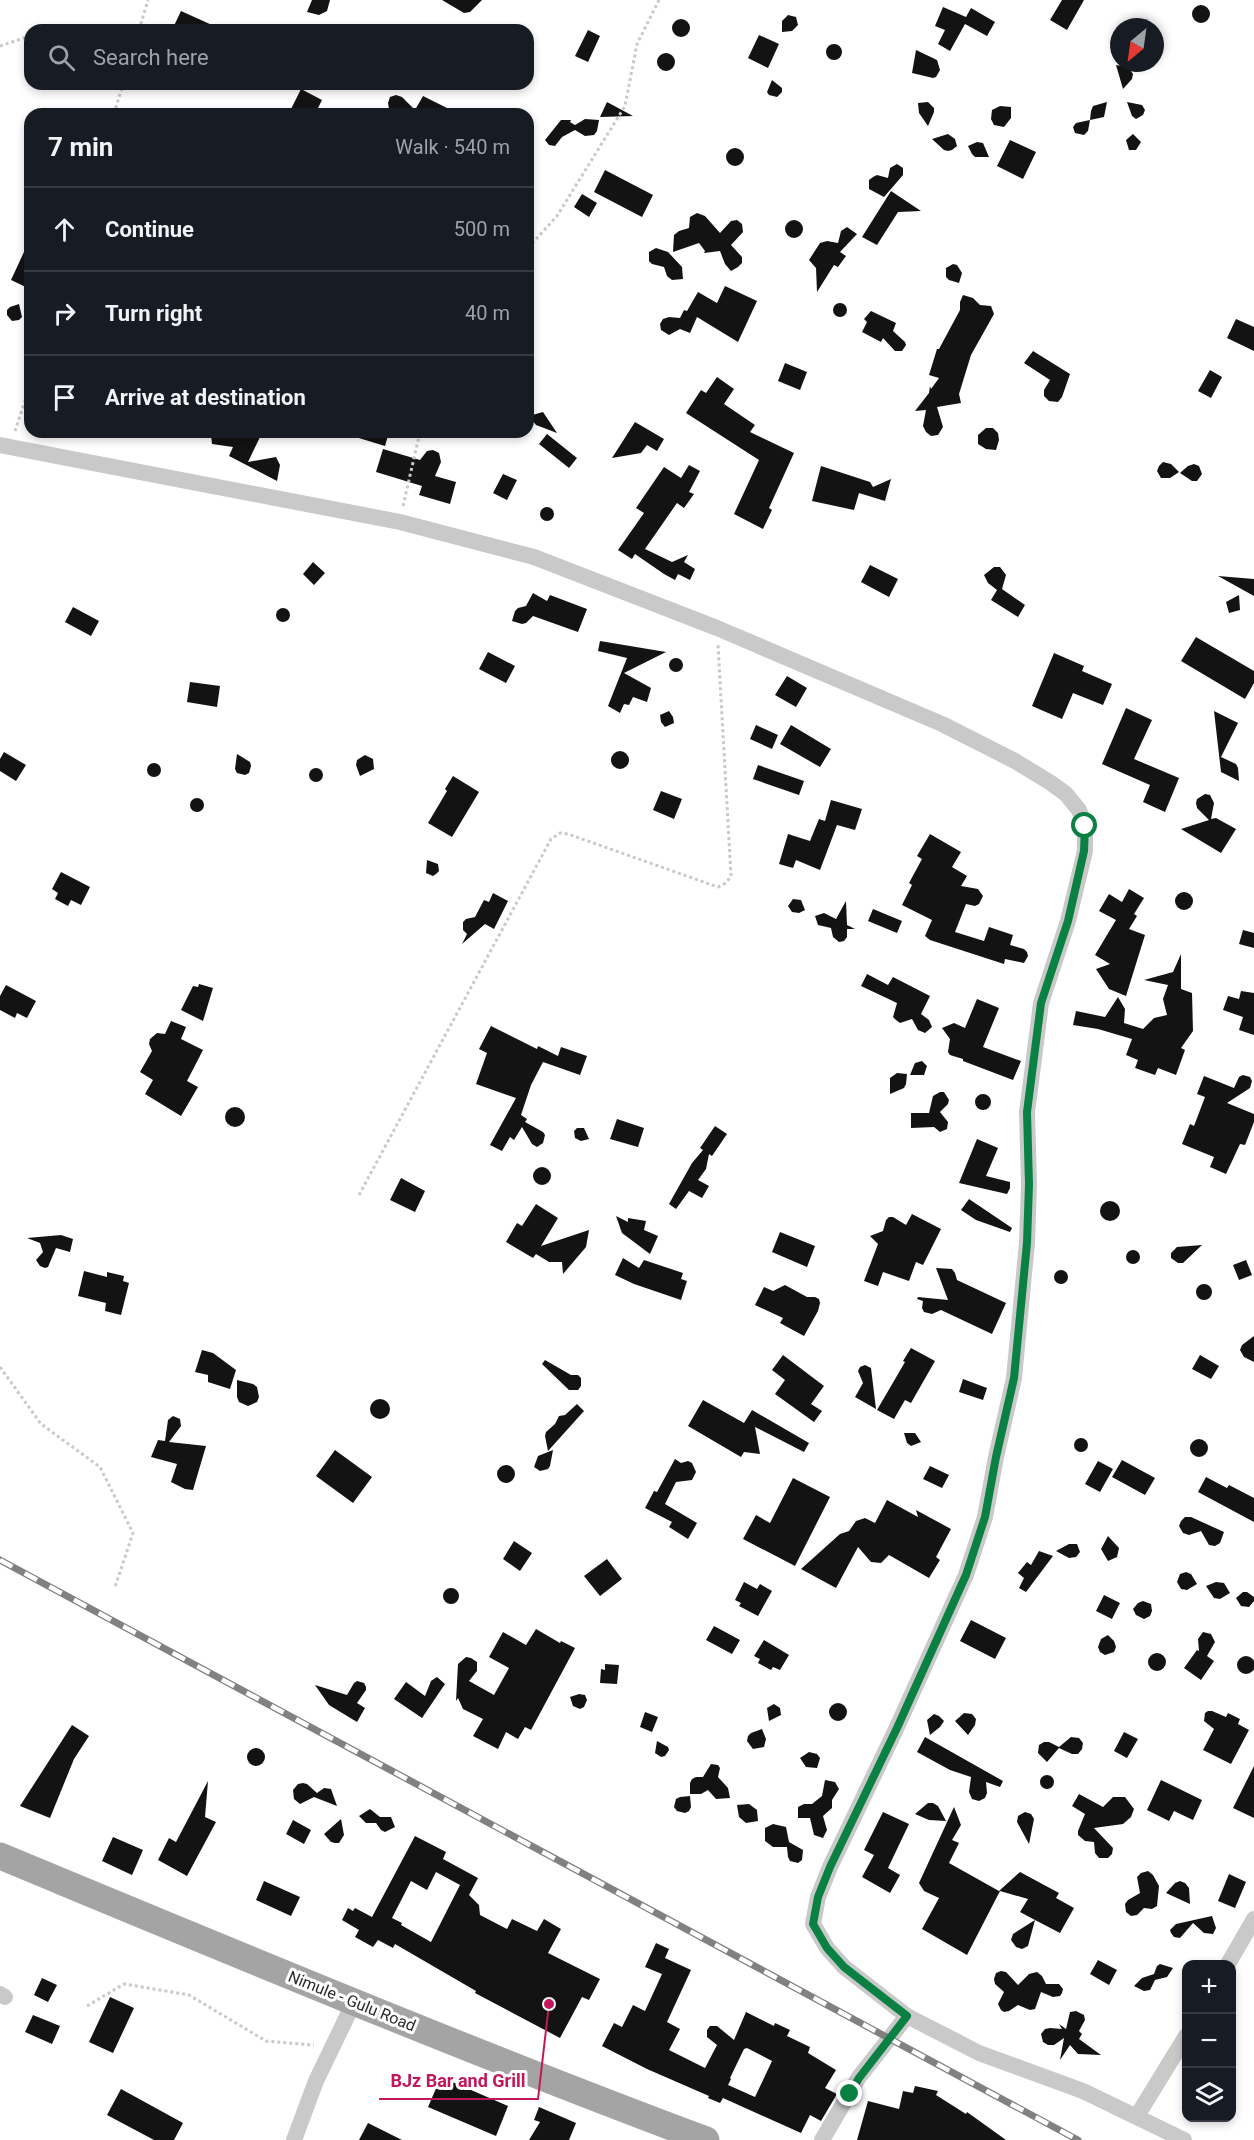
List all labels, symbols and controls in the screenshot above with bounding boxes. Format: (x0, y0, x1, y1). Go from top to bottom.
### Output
north arrow (1110, 18, 1164, 72)
search box (24, 24, 534, 90)
icon: search (45, 41, 78, 74)
text: Search here (93, 45, 209, 70)
text: 7 min (48, 132, 113, 162)
text: Walk · 540 m (395, 135, 510, 159)
icon: ahead (48, 213, 81, 246)
text: Continue (105, 217, 194, 242)
text: 500 m (454, 217, 510, 241)
icon: right (48, 297, 81, 330)
text: Turn right (105, 301, 202, 326)
text: 40 m (465, 301, 510, 325)
icon: arrive (48, 381, 81, 414)
text: Arrive at destination (105, 385, 306, 410)
route start (1071, 812, 1097, 838)
map controls (1182, 1960, 1236, 2122)
button: + (1182, 1960, 1236, 2014)
street label: Nimule - Gulu Road (285, 1967, 419, 2035)
button: − (1182, 2014, 1236, 2068)
callout: BJz Bar and Grill (379, 2063, 538, 2099)
button: layers (1182, 2068, 1236, 2122)
text: BJz Bar and Grill (391, 2070, 525, 2091)
route end (836, 2080, 862, 2106)

